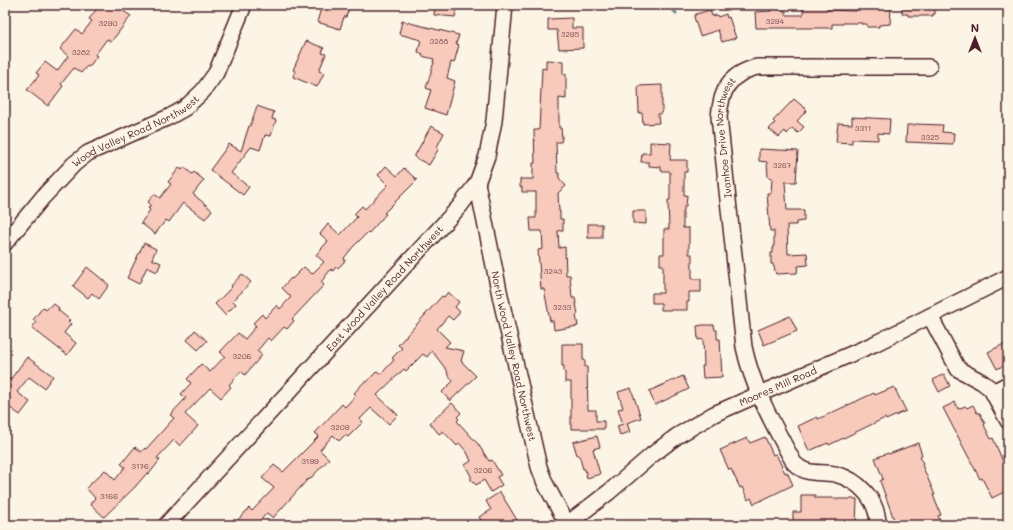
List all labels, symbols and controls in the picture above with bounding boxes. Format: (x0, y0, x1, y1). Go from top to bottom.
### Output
house number: 3294 (766, 16, 785, 26)
house number: 3290 (99, 18, 117, 28)
north arrow (955, 18, 995, 58)
text: N (971, 20, 979, 35)
house number: 3295 (561, 29, 580, 39)
house number: 3288 (430, 36, 449, 46)
house number: 3282 (72, 47, 90, 57)
street label: Ivanhoe Drive Northwest (712, 73, 739, 199)
street label: Wood Valley Road Northwest (69, 92, 202, 170)
house number: 3311 (855, 123, 871, 133)
house number: 3325 (921, 132, 940, 142)
house number: 3267 (773, 160, 792, 170)
street label: East Wood Valley Road Northwest (323, 222, 446, 354)
house number: 3243 (544, 266, 563, 276)
street label: North Wood Valley Road Northwest (488, 270, 540, 442)
house number: 3233 (553, 302, 572, 312)
house number: 3206 (233, 351, 252, 361)
street label: Moores Mill Road (737, 363, 819, 409)
house number: 3209 (331, 422, 350, 432)
house number: 3199 (301, 456, 319, 466)
house number: 3176 (131, 461, 149, 471)
house number: 3206 (474, 465, 493, 475)
house number: 3166 (100, 491, 118, 501)

